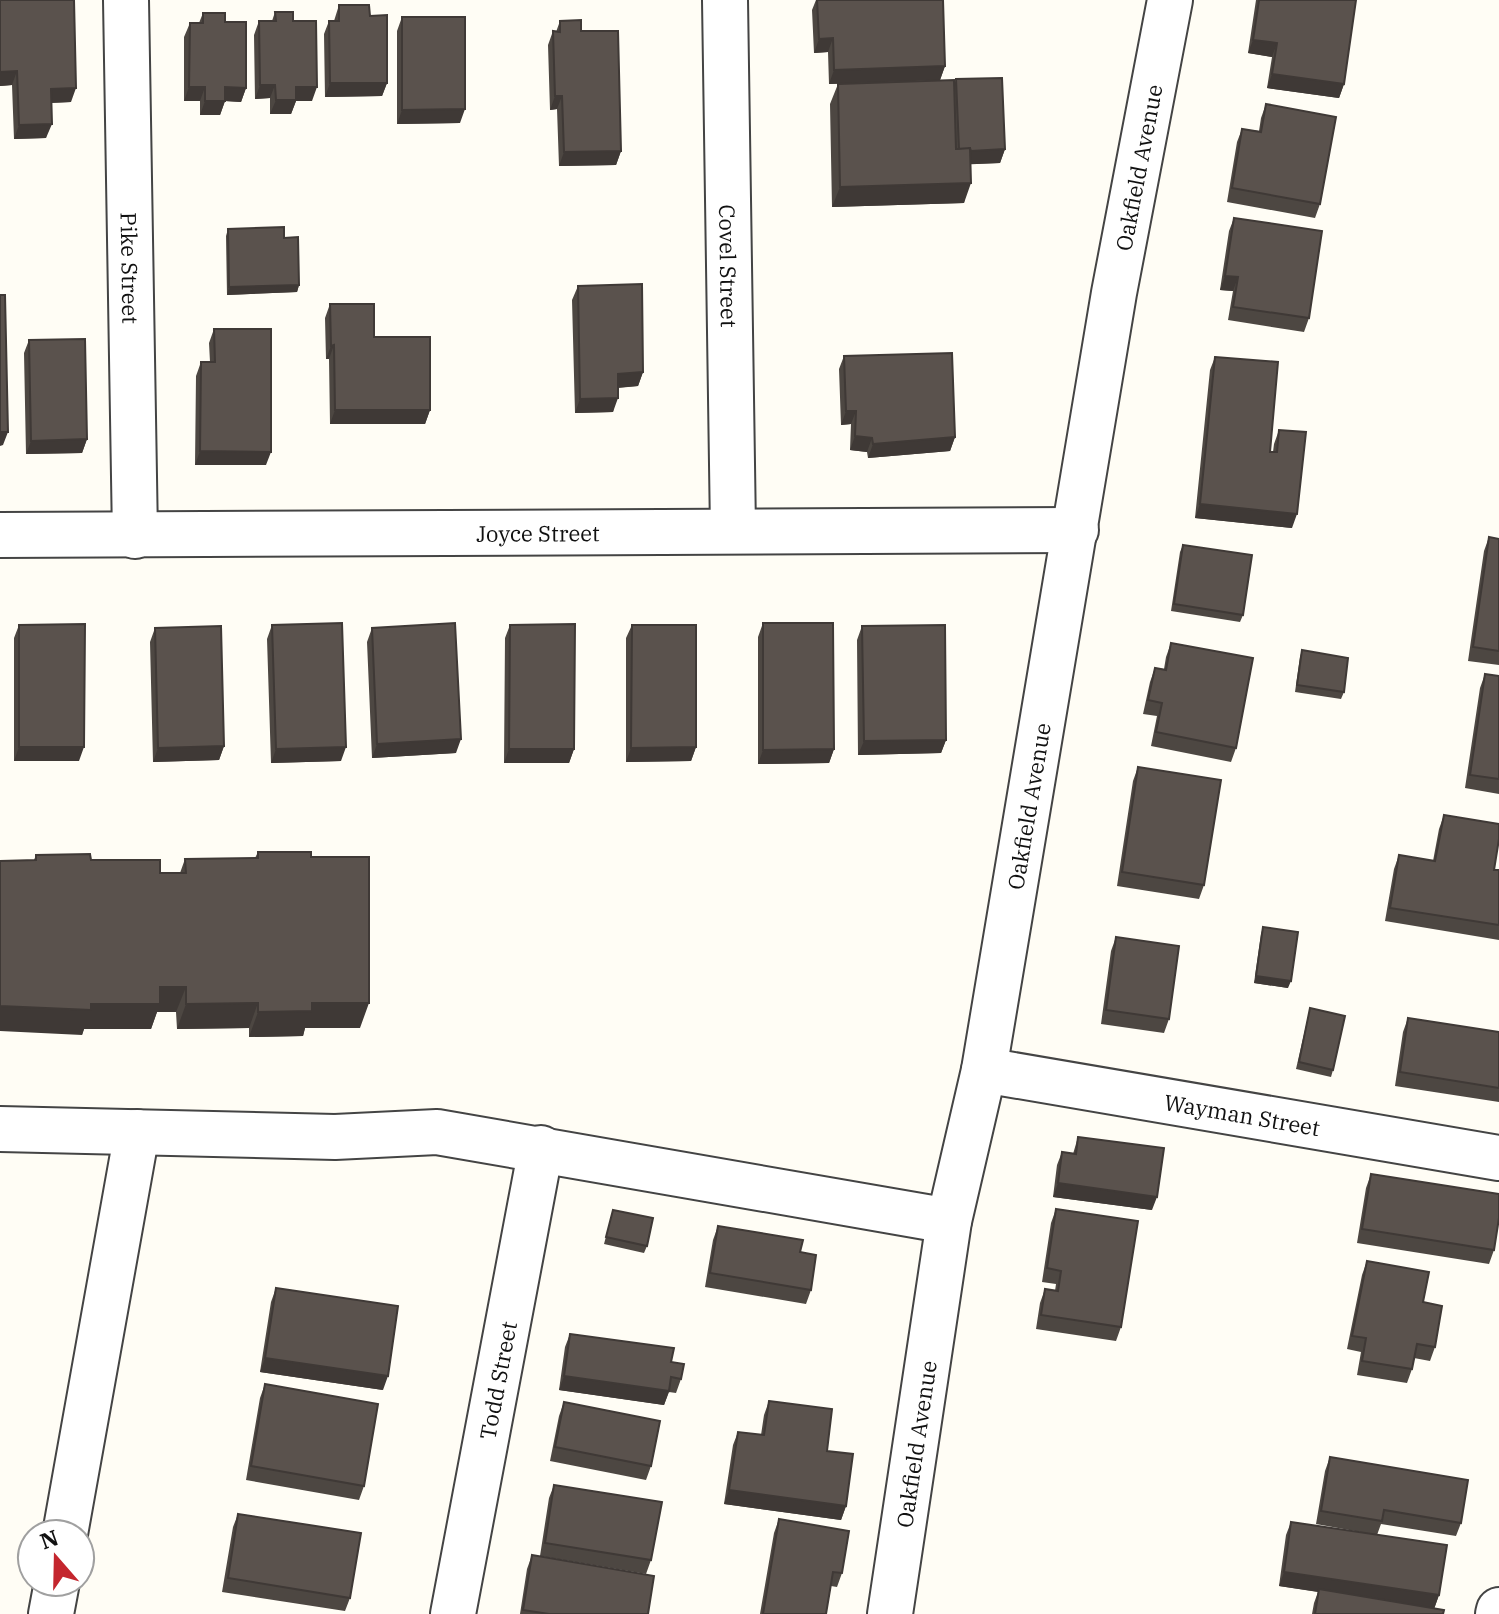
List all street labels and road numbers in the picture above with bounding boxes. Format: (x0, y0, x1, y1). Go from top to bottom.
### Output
street label: Oakfield Avenue (1108, 82, 1168, 253)
street label: Covel Street (714, 204, 744, 328)
street label: Pike Street (115, 212, 146, 324)
street label: Joyce Street (476, 518, 600, 547)
street label: Oakfield Avenue (1000, 720, 1056, 892)
street label: Wayman Street (1162, 1087, 1323, 1142)
street label: Todd Street (472, 1318, 523, 1442)
street label: Oakfield Avenue (889, 1358, 942, 1530)

